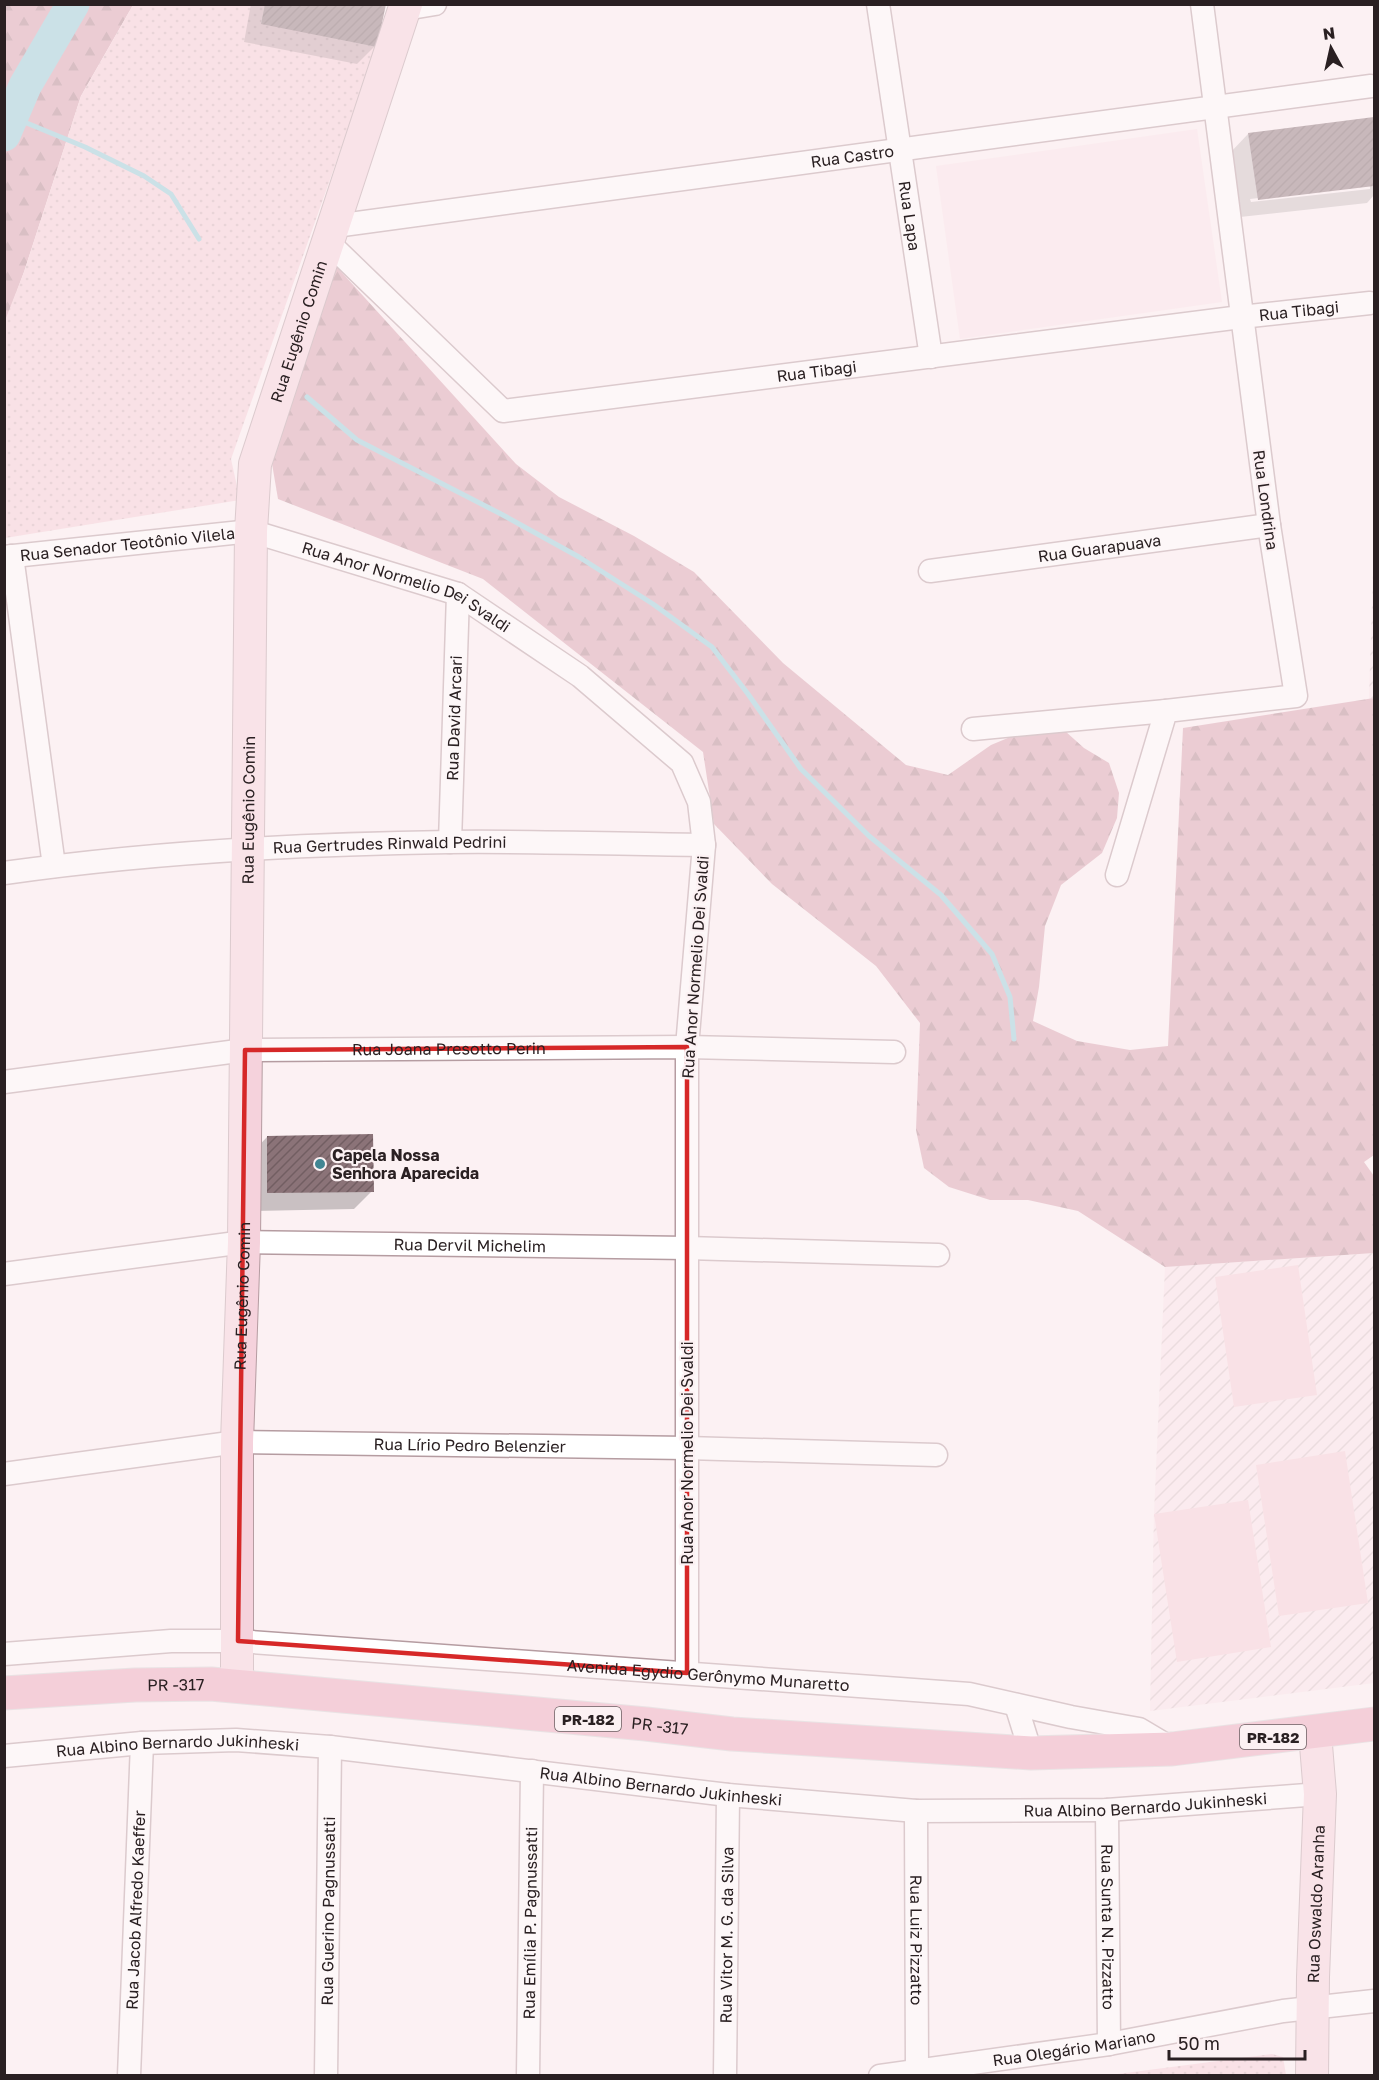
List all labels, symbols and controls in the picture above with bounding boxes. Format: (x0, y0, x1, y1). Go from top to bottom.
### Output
north arrow (1301, 18, 1361, 78)
text: N (1321, 22, 1336, 44)
street label: Rua Castro (809, 141, 895, 172)
street label: Rua Lapa (895, 179, 925, 252)
street label: Rua Eugênio Comin (266, 258, 331, 405)
street label: Rua Tibagi (1258, 296, 1340, 325)
street label: Rua Tibagi (775, 356, 858, 386)
street label: Rua Londrina (1249, 449, 1283, 551)
street label: Rua Senador Teotônio Vilela (19, 523, 236, 565)
street label: Rua Guarapuava (1037, 530, 1162, 566)
street label: Rua Anor Normelio Dei Svaldi (299, 537, 514, 636)
street label: Rua David Arcari (442, 655, 466, 781)
street label: Rua Eugênio Comin (238, 736, 259, 884)
street label: Rua Gertrudes Rinwald Pedrini (272, 832, 507, 858)
street label: Rua Anor Normelio Dei Svaldi (677, 855, 713, 1079)
street label: Rua Joana Presotto Perin (352, 1038, 546, 1059)
place label: Capela Nossa Senhora Aparecida (332, 1145, 479, 1183)
marker: Capela Nossa Senhora Aparecida (313, 1157, 327, 1171)
street label: Rua Eugênio Comin (230, 1222, 254, 1371)
street label: Rua Dervil Michelim (394, 1234, 546, 1256)
street label: Rua Anor Normelio Dei Svaldi (677, 1341, 697, 1565)
street label: Rua Lírio Pedro Belenzier (374, 1434, 566, 1456)
street label: Avenida Egydio Gerônymo Munaretto (566, 1655, 850, 1695)
street label: PR -317 (147, 1674, 204, 1695)
road number: PR-182 (555, 1707, 621, 1731)
street label: PR -317 (631, 1713, 689, 1739)
road number: PR-182 (1240, 1725, 1306, 1749)
street label: Rua Albino Bernardo Jukinheski (55, 1730, 300, 1761)
street label: Rua Albino Bernardo Jukinheski (538, 1762, 783, 1810)
street label: Rua Albino Bernardo Jukinheski (1024, 1788, 1268, 1820)
street label: Rua Jacob Alfredo Kaeffer (122, 1810, 149, 2010)
street label: Rua Guerino Pagnussatti (317, 1816, 339, 2006)
street label: Rua Oswaldo Aranha (1303, 1825, 1329, 1983)
street label: Rua Emília P. Pagnussatti (519, 1826, 541, 2020)
street label: Rua Sunta N. Pizzatto (1097, 1844, 1119, 2010)
street label: Rua Vitor M. G. da Silva (716, 1847, 737, 2024)
street label: Rua Luiz Pizzatto (906, 1875, 927, 2005)
scale bar (1169, 2023, 1306, 2061)
street label: Rua Olegário Mariano (991, 2025, 1157, 2070)
text: 50 m (1178, 2032, 1220, 2054)

